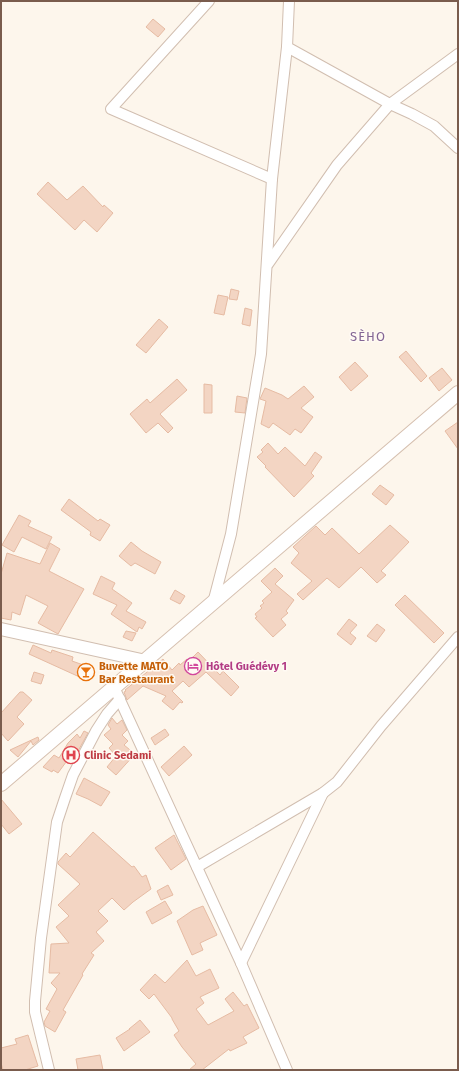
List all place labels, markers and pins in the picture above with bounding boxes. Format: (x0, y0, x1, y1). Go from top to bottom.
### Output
hotel icon: Hôtel Guédévy 1 (183, 656, 203, 676)
place label: Buvette MATO Bar Restaurant (99, 660, 175, 686)
place label: Hôtel Guédévy 1 (206, 660, 287, 673)
bar icon: Buvette MATO Bar Restaurant (76, 662, 96, 682)
hospital icon: Clinic Sedami (61, 745, 81, 765)
place label: Clinic Sedami (84, 749, 151, 762)

